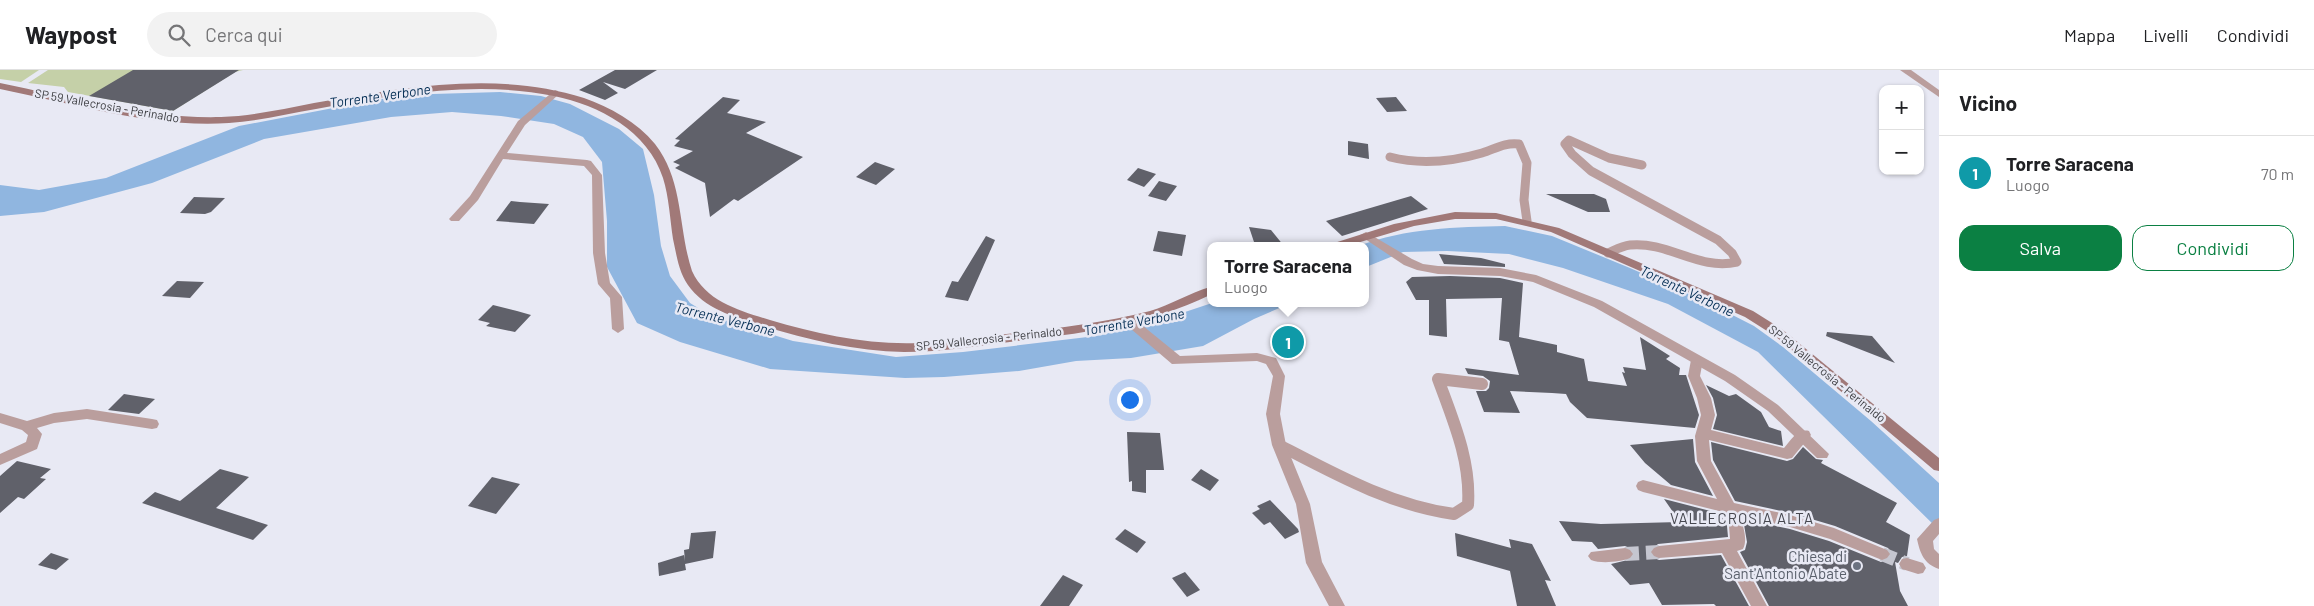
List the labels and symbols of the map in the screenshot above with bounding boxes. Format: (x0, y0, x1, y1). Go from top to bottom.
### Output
water label: Torrente Verbone (328, 80, 432, 111)
street label: SP 59 Vallecrosia - Perinaldo (34, 85, 181, 125)
water label: Torrente Verbone (1637, 261, 1737, 320)
water label: Torrente Verbone (674, 298, 777, 339)
water label: Torrente Verbone (1082, 304, 1186, 339)
street label: SP 59 Vallecrosia - Perinaldo (1766, 322, 1889, 425)
street label: SP 59 Vallecrosia - Perinaldo (915, 323, 1063, 353)
pin: 1 (1272, 323, 1304, 361)
your location (1117, 387, 1143, 413)
district label: VALLECROSIA ALTA (1670, 509, 1814, 527)
place label: Chiesa di Sant'Antonio Abate (1724, 547, 1847, 582)
marker: Chiesa di Sant'Antonio Abate (1851, 560, 1863, 572)

